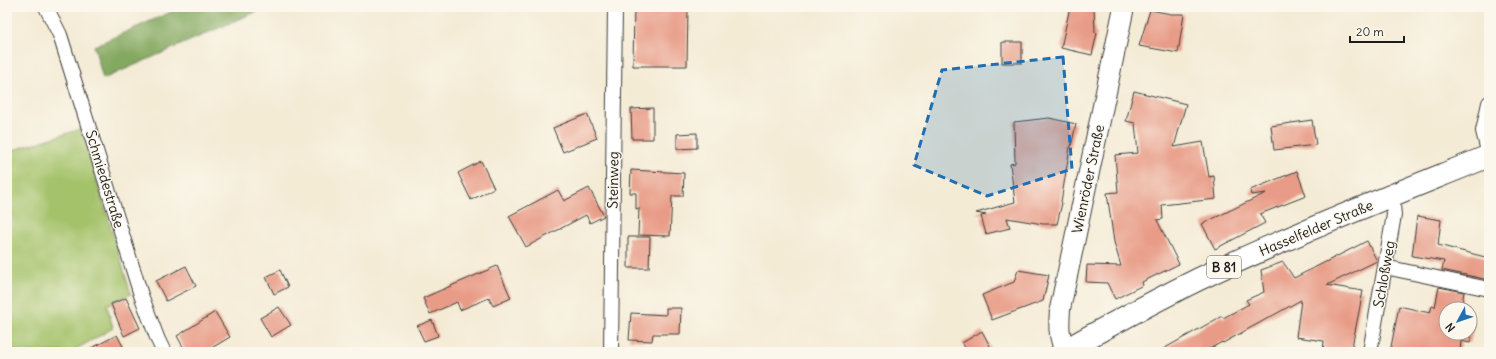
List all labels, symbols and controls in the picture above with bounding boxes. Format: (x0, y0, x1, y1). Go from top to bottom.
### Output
scale bar (1350, 18, 1404, 44)
text: 20 m (1356, 24, 1384, 39)
street label: Wienröder Straße (1068, 123, 1108, 235)
street label: Schmiedestraße (82, 128, 128, 230)
street label: Steinweg (604, 151, 622, 209)
street label: Hasselfelder Straße (1256, 196, 1376, 260)
street label: Schloßweg (1369, 239, 1399, 309)
road number: B 81 (1207, 256, 1241, 278)
north arrow (1438, 301, 1478, 341)
text: N (1443, 320, 1458, 335)

